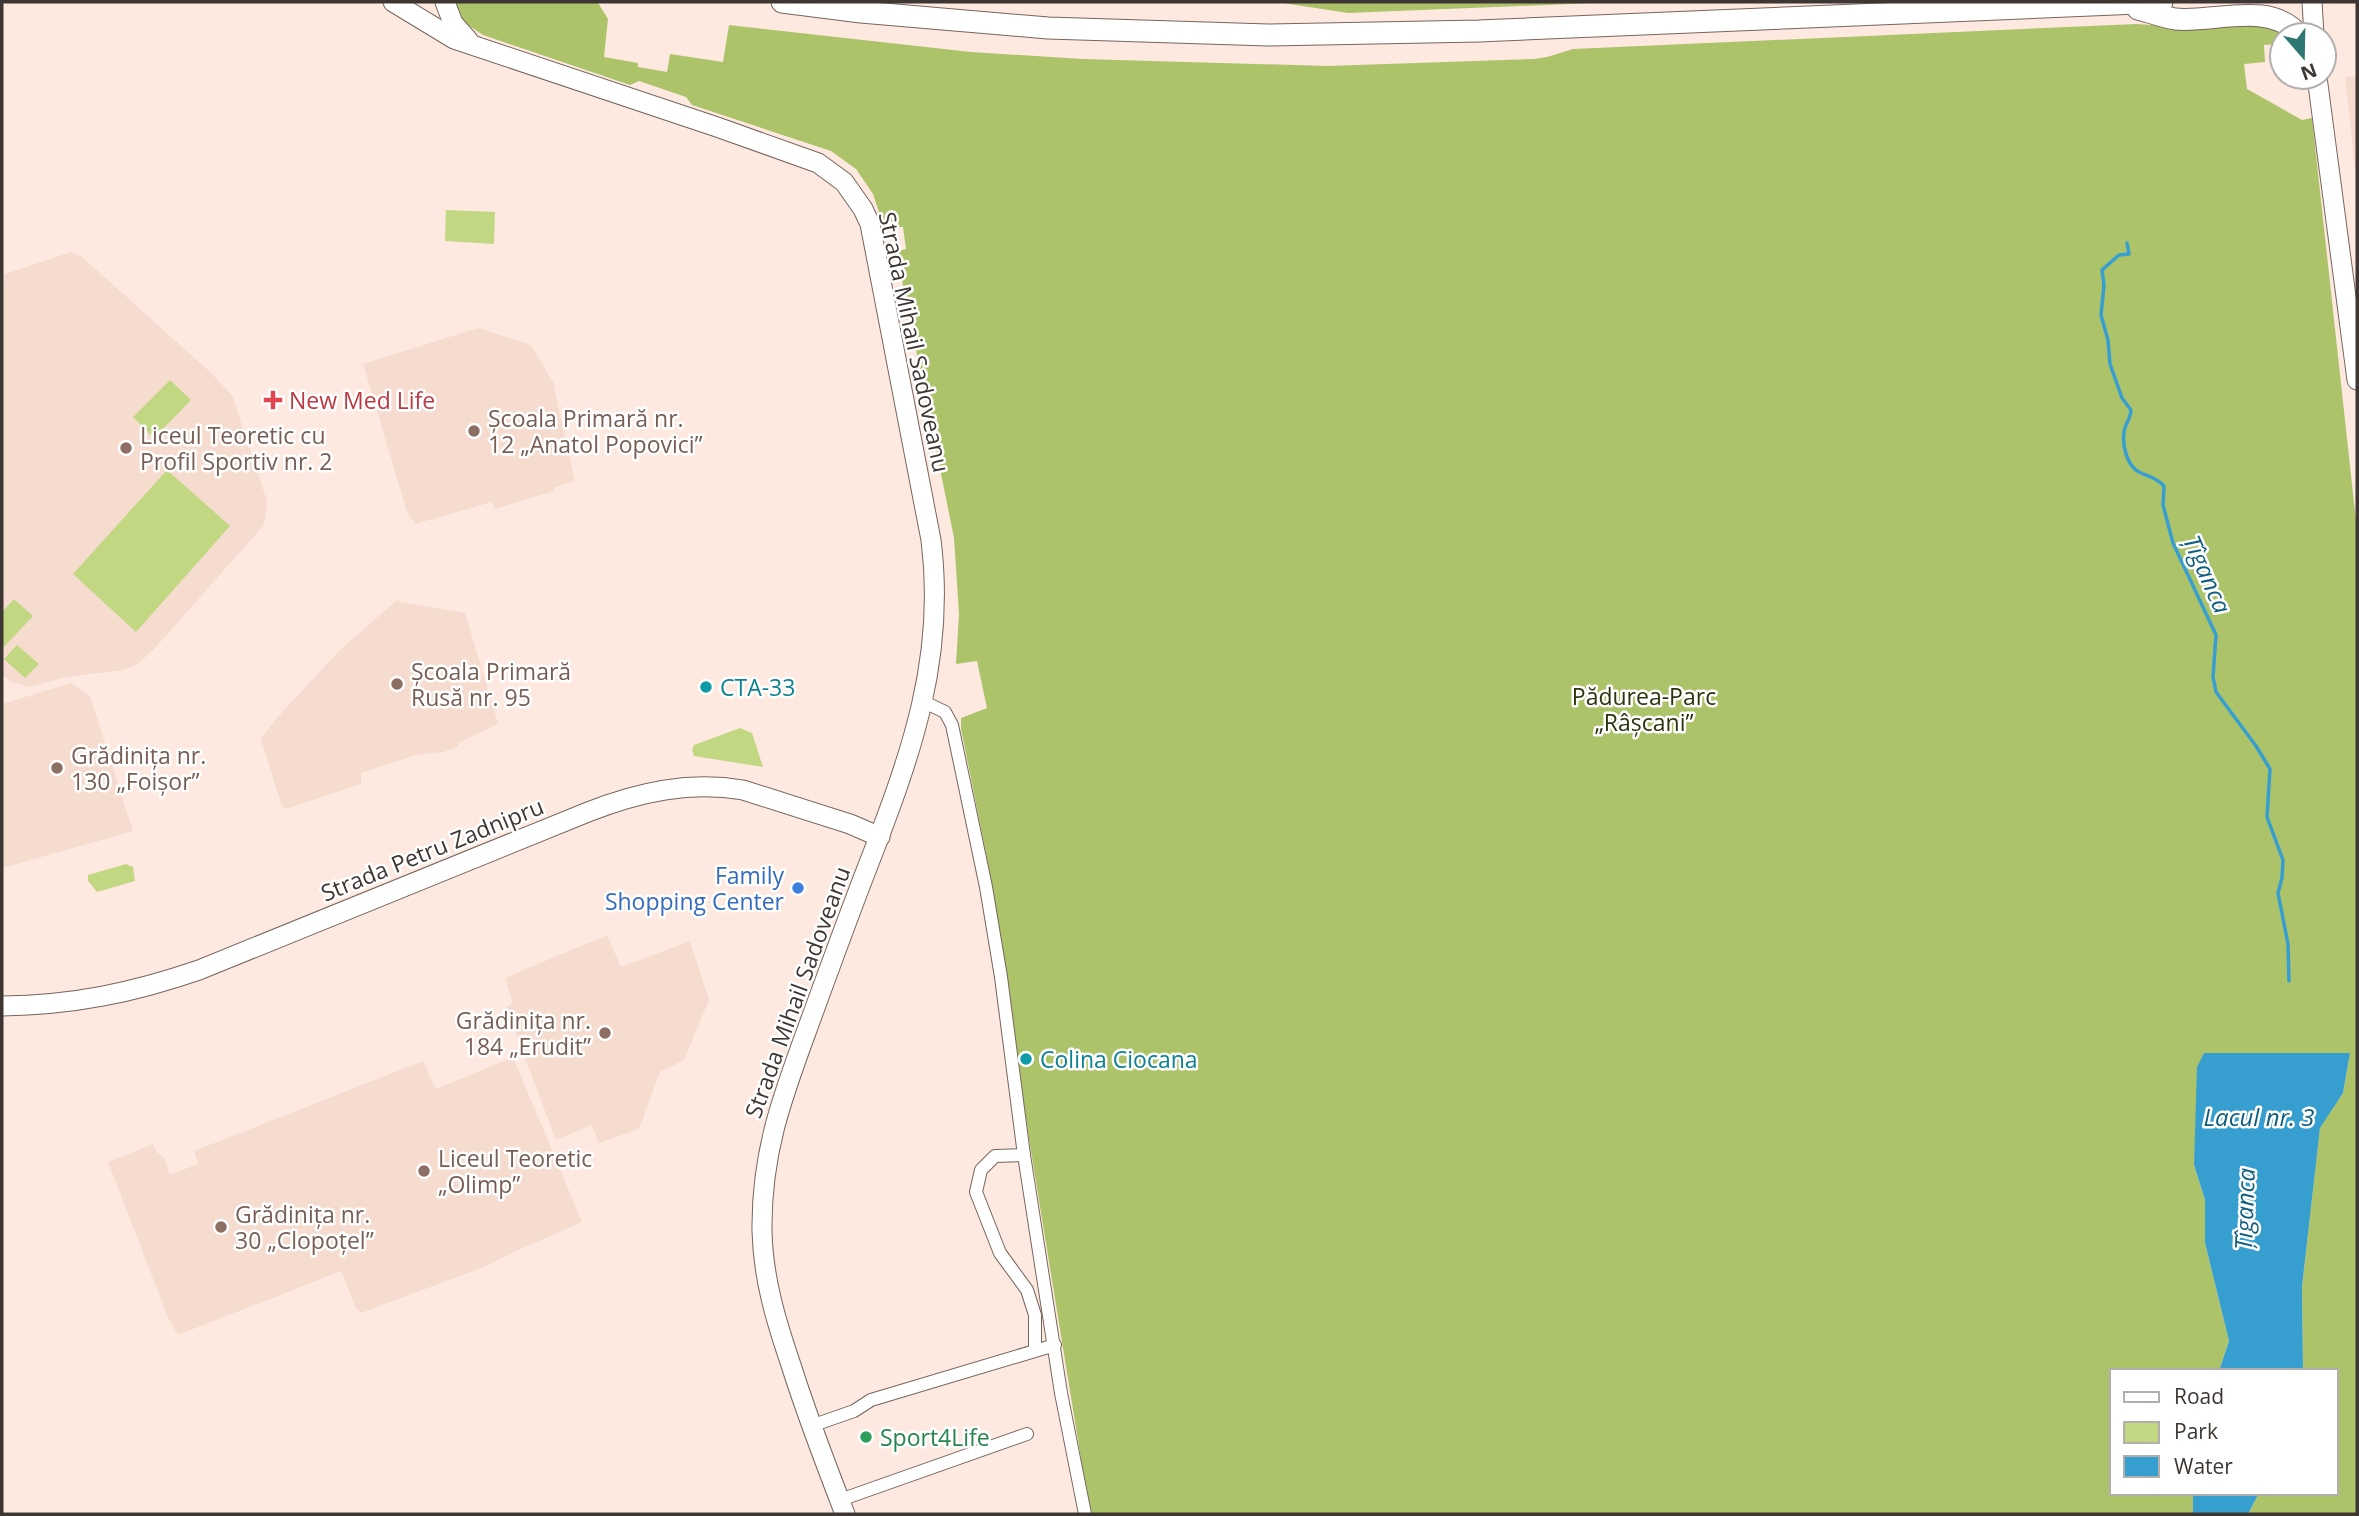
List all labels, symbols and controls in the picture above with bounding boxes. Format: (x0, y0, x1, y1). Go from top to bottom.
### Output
north arrow (2268, 21, 2338, 91)
text: N (2297, 57, 2321, 87)
street label: Strada Mihail Sadoveanu (872, 209, 958, 475)
place label: New Med Life (289, 384, 435, 416)
marker: New Med Life (263, 390, 283, 410)
place label: Școala Primară nr. 12 „Anatol Popovici” (488, 402, 703, 460)
place label: Liceul Teoretic cu Profil Sportiv nr. 2 (140, 419, 332, 477)
marker: Școala Primară nr. 12 „Anatol Popovici” (466, 423, 482, 439)
marker: Liceul Teoretic cu Profil Sportiv nr. 2 (118, 440, 134, 456)
water label: Țîganca (2176, 530, 2240, 619)
place label: Școala Primară Rusă nr. 95 (411, 655, 571, 713)
place label: CTA-33 (720, 671, 795, 703)
marker: Școala Primară Rusă nr. 95 (389, 676, 405, 692)
marker: CTA-33 (698, 679, 714, 695)
park label: Pădurea-Parc „Râșcani” (1572, 680, 1716, 738)
place label: Grădinița nr. 130 „Foișor” (71, 739, 206, 797)
marker: Grădinița nr. 130 „Foișor” (49, 760, 65, 776)
street label: Strada Petru Zadnipru (316, 790, 548, 908)
place label: Family Shopping Center (605, 859, 785, 917)
street label: Strada Mihail Sadoveanu (737, 862, 857, 1122)
marker: Family Shopping Center (790, 880, 806, 896)
place label: Grădinița nr. 184 „Erudit” (456, 1004, 591, 1062)
marker: Grădinița nr. 184 „Erudit” (597, 1025, 613, 1041)
place label: Colina Ciocana (1040, 1043, 1198, 1075)
marker: Colina Ciocana (1018, 1051, 1034, 1067)
water label: Lacul nr. 3 (2204, 1100, 2314, 1133)
place label: Liceul Teoretic „Olimp” (438, 1142, 592, 1200)
marker: Liceul Teoretic „Olimp” (416, 1163, 432, 1179)
water label: Țîganca (2226, 1167, 2262, 1251)
place label: Grădinița nr. 30 „Clopoțel” (235, 1198, 374, 1256)
marker: Grădinița nr. 30 „Clopoțel” (213, 1219, 229, 1235)
legend (2110, 1369, 2338, 1495)
text: Road (2174, 1382, 2224, 1410)
text: Park (2174, 1417, 2218, 1445)
place label: Sport4Life (880, 1421, 990, 1453)
marker: Sport4Life (858, 1429, 874, 1445)
text: Water (2174, 1452, 2233, 1480)

